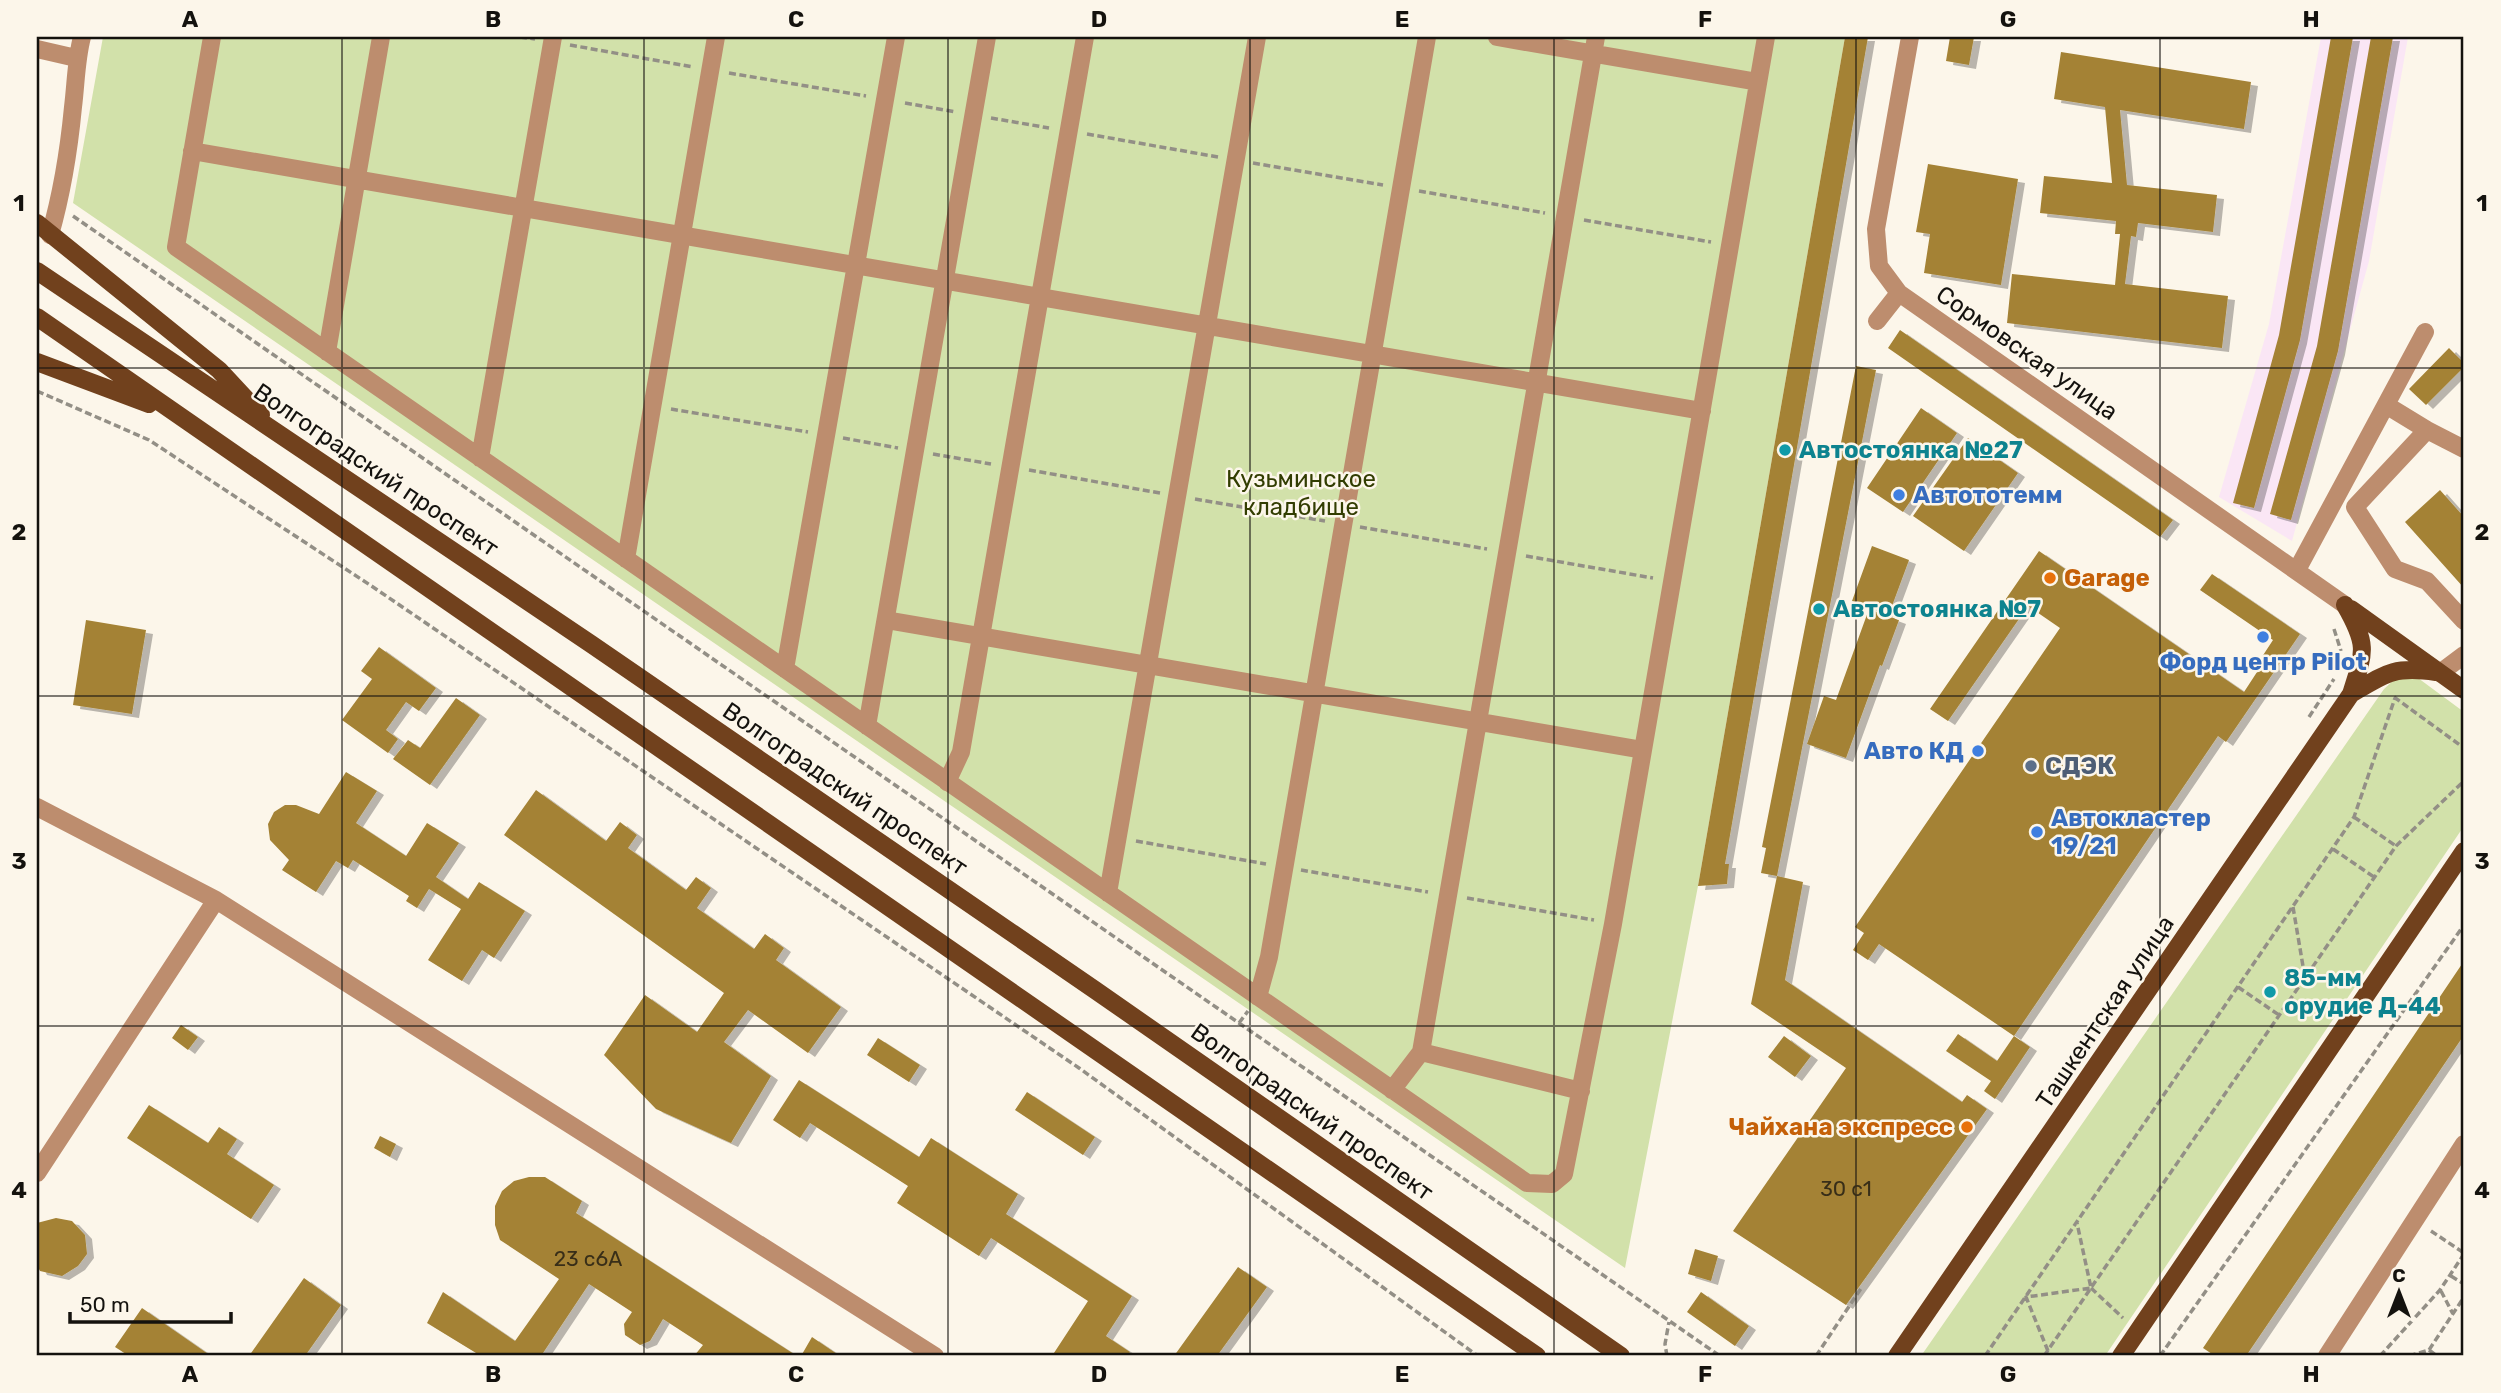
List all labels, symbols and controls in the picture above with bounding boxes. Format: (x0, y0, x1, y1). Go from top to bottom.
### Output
text: A (182, 5, 199, 33)
text: B (485, 5, 501, 33)
text: C (788, 5, 804, 33)
text: D (1091, 5, 1107, 33)
text: E (1395, 5, 1409, 33)
text: F (1698, 5, 1712, 33)
text: G (2000, 5, 2016, 33)
text: H (2302, 5, 2320, 33)
text: 1 (13, 189, 25, 217)
text: 1 (2476, 189, 2488, 217)
street label: Сормовская улица (1931, 280, 2123, 426)
street label: Волгоградский проспект (248, 378, 504, 562)
place label: Автостоянка №27 (1799, 436, 2023, 464)
marker: Автостоянка №27 (1777, 442, 1793, 458)
park label: Кузьминское кладбище (1226, 465, 1376, 521)
place label: Автототемм (1913, 481, 2063, 509)
marker: Автототемм (1891, 487, 1907, 503)
text: 2 (12, 518, 26, 546)
text: 2 (2475, 518, 2489, 546)
place label: Garage (2064, 564, 2150, 592)
marker: Garage (2042, 570, 2058, 586)
place label: Автостоянка №7 (1833, 595, 2041, 623)
marker: Автостоянка №7 (1811, 601, 1827, 617)
marker: Форд центр Pilot (2255, 629, 2271, 645)
place label: Форд центр Pilot (2159, 648, 2367, 676)
street label: Волгоградский проспект (717, 697, 973, 881)
place label: Авто КД (1864, 737, 1964, 765)
marker: Авто КД (1970, 743, 1986, 759)
place label: СДЭК (2045, 752, 2114, 780)
marker: СДЭК (2023, 758, 2039, 774)
place label: Автокластер 19/21 (2051, 804, 2211, 860)
marker: Автокластер 19/21 (2029, 824, 2045, 840)
text: 3 (11, 847, 27, 875)
text: 3 (2474, 847, 2490, 875)
street label: Ташкентская улица (2030, 910, 2180, 1114)
place label: 85-мм орудие Д-44 (2284, 964, 2441, 1020)
marker: 85-мм орудие Д-44 (2262, 984, 2278, 1000)
street label: Волгоградский проспект (1186, 1018, 1438, 1206)
place label: Чайхана экспресс (1729, 1113, 1953, 1141)
marker: Чайхана экспресс (1959, 1119, 1975, 1135)
text: 4 (11, 1176, 27, 1204)
house number: 30 с1 (1820, 1176, 1872, 1201)
text: 4 (2474, 1176, 2490, 1204)
house number: 23 с6А (554, 1246, 622, 1271)
north arrow (2364, 1256, 2434, 1326)
text: С (2392, 1264, 2406, 1287)
scale bar (70, 1281, 231, 1325)
text: 50 m (80, 1292, 130, 1317)
text: A (182, 1360, 199, 1388)
text: B (485, 1360, 501, 1388)
text: C (788, 1360, 804, 1388)
text: D (1091, 1360, 1107, 1388)
text: E (1395, 1360, 1409, 1388)
text: F (1698, 1360, 1712, 1388)
text: G (2000, 1360, 2016, 1388)
text: H (2302, 1360, 2320, 1388)

